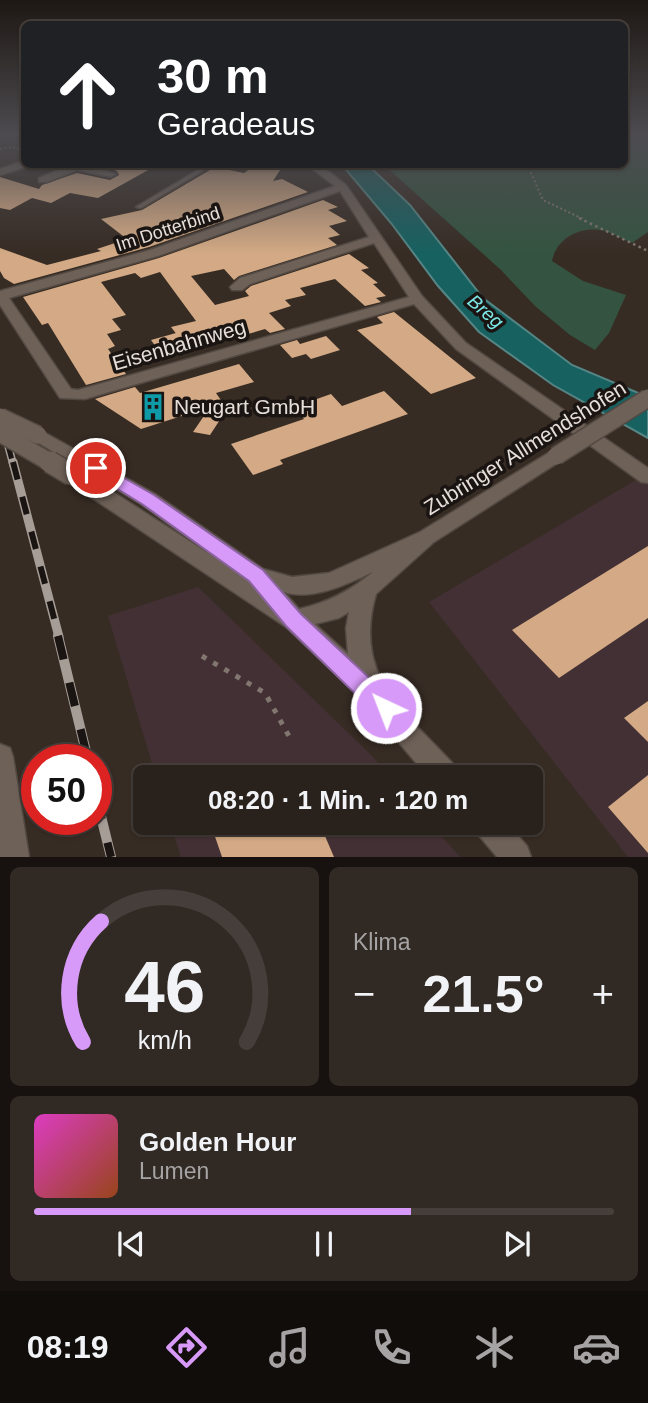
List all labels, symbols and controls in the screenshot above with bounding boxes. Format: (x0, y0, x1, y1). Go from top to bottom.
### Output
icon: ahead (42, 49, 133, 140)
text: 30 m (157, 49, 269, 103)
text: Geradeaus (157, 106, 315, 142)
street label: Im Dotterbind (114, 203, 222, 255)
water label: Breg (464, 290, 508, 333)
street label: Eisenbahnweg (109, 314, 248, 375)
street label: Zubringer Allmendshofen (420, 376, 630, 519)
building icon: Neugart GmbH (138, 392, 168, 422)
place label: Neugart GmbH (174, 395, 315, 418)
pin (66, 438, 126, 498)
icon: arrive (77, 449, 115, 487)
position arrow (349, 671, 423, 745)
speed limit sign: 50 (21, 744, 112, 835)
text: 08:20 · 1 Min. · 120 m (208, 785, 468, 815)
text: Klima (353, 929, 411, 955)
text: 46 (124, 947, 205, 1028)
text: 21.5° (422, 965, 545, 1023)
text: − (353, 973, 375, 1015)
text: + (592, 973, 614, 1015)
text: km/h (137, 1026, 192, 1054)
text: Golden Hour (139, 1127, 296, 1157)
text: Lumen (139, 1158, 209, 1184)
icon: previous (112, 1225, 150, 1263)
icon: pause (305, 1225, 343, 1263)
icon: next (498, 1225, 536, 1263)
icon: directions (162, 1323, 211, 1372)
icon: music (265, 1323, 314, 1372)
icon: phone (367, 1323, 416, 1372)
icon: climate (470, 1323, 519, 1372)
icon: car (572, 1323, 621, 1372)
text: 08:19 (27, 1329, 109, 1365)

